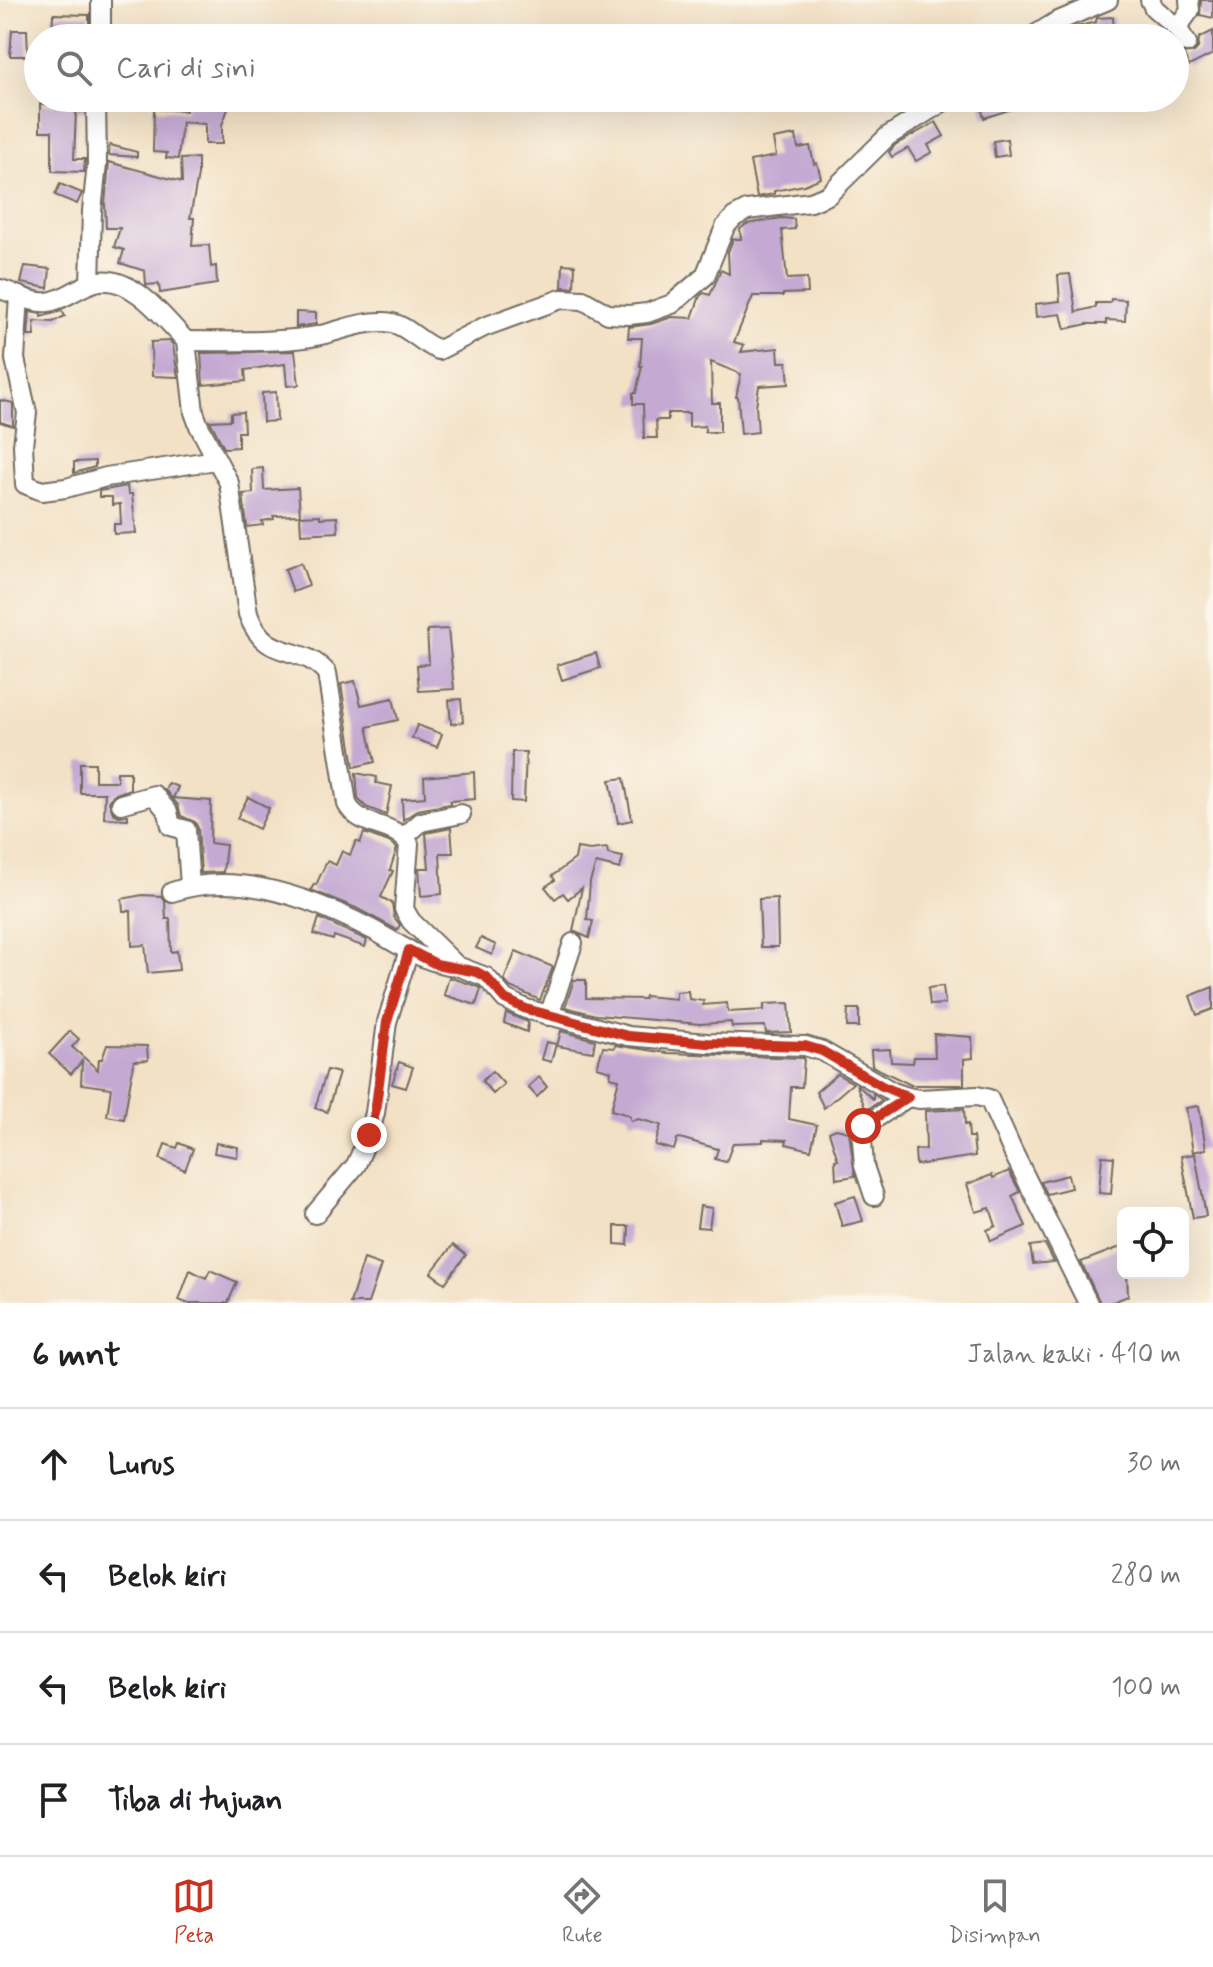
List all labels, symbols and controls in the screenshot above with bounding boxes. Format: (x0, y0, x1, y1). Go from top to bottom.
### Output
search box (24, 24, 1189, 112)
icon: search (52, 46, 96, 90)
text: Cari di sini (116, 49, 256, 88)
route start (845, 1108, 881, 1144)
route end (351, 1117, 387, 1153)
map controls (1117, 1207, 1189, 1279)
button: locate (1117, 1207, 1189, 1279)
text: 6 mnt (32, 1333, 121, 1378)
text: Jalan kaki · 410 m (967, 1338, 1181, 1372)
icon: ahead (32, 1442, 76, 1486)
text: Lurus (108, 1445, 175, 1484)
text: 30 m (1127, 1447, 1181, 1481)
icon: left (32, 1554, 76, 1598)
text: Belok kiri (108, 1557, 226, 1596)
text: 280 m (1111, 1559, 1181, 1593)
icon: left (32, 1666, 76, 1710)
text: Belok kiri (108, 1669, 226, 1708)
text: 100 m (1111, 1671, 1181, 1705)
icon: arrive (32, 1778, 76, 1822)
text: Tiba di tujuan (108, 1781, 283, 1820)
tab: Peta (172, 1874, 216, 1950)
tab: Rute (560, 1874, 604, 1950)
tab: Disimpan (949, 1874, 1041, 1950)

